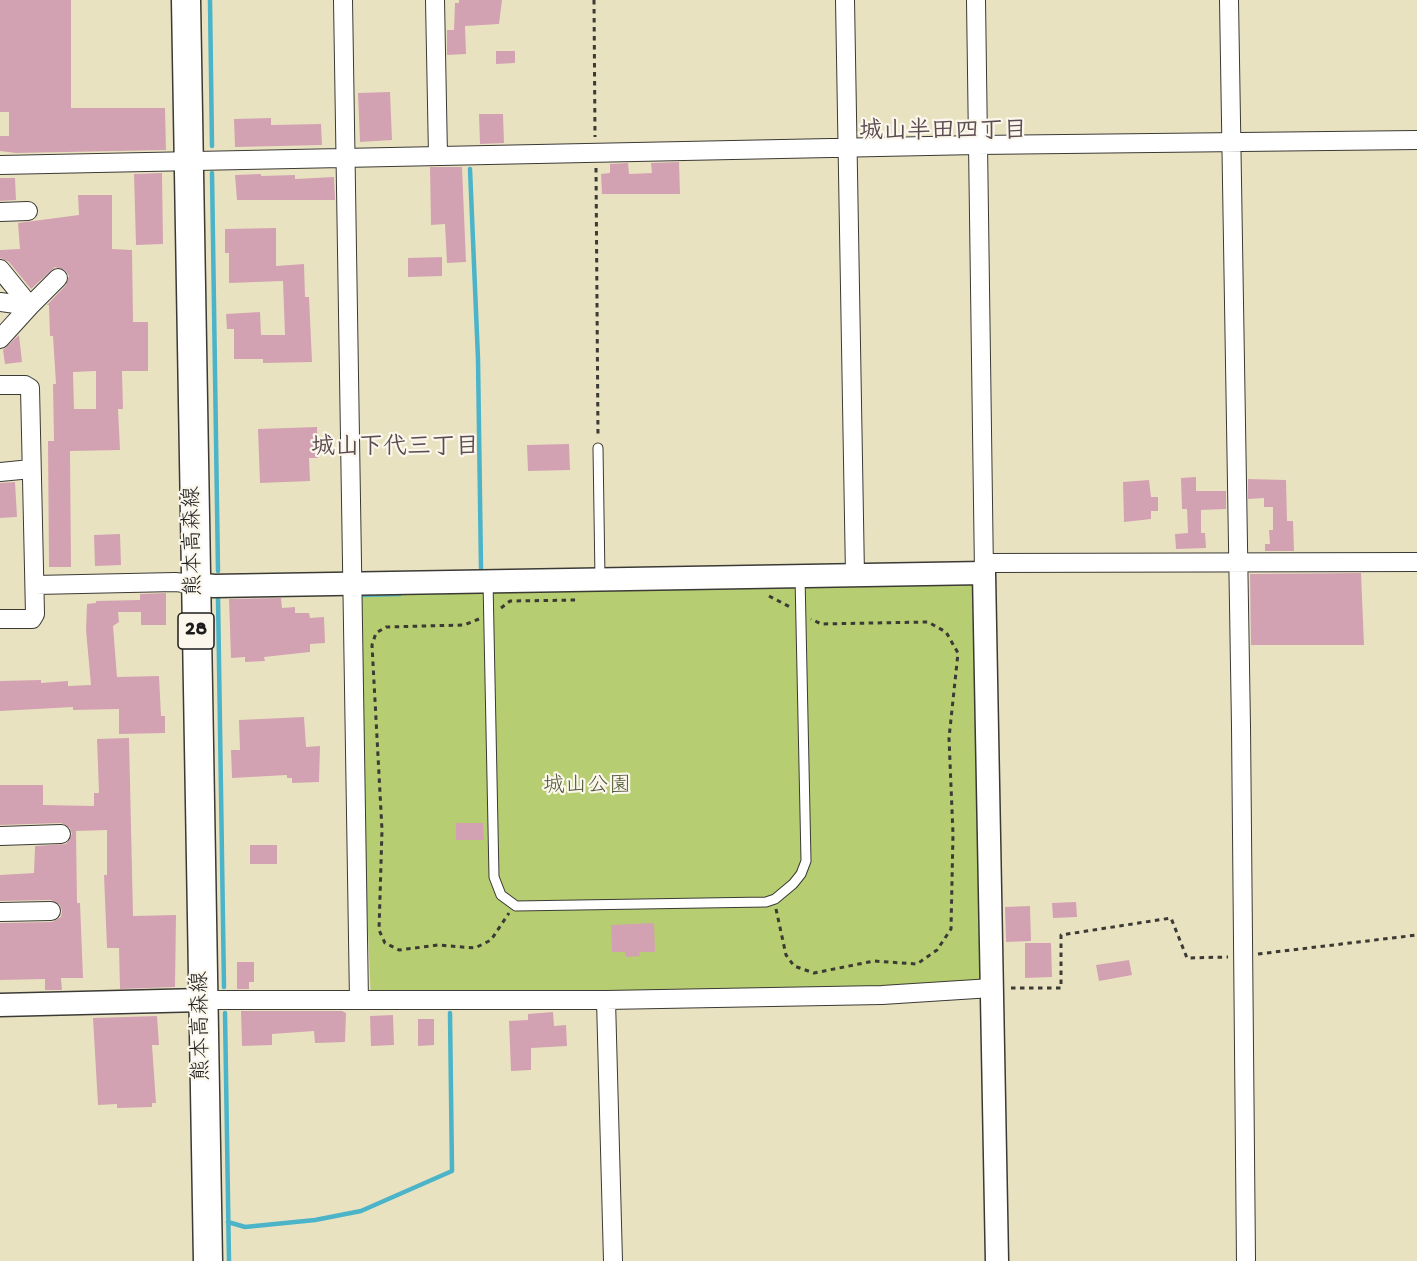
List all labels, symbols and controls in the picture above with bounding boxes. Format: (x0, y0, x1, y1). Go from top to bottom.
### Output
district label: 城山半田四丁目 (859, 119, 1027, 147)
district label: 城山下代三丁目 (311, 435, 479, 463)
street label: 熊本高森線 (181, 486, 209, 596)
road number: 28 (178, 613, 214, 649)
park label: 城山公園 (543, 775, 631, 801)
street label: 熊本高森線 (189, 971, 217, 1081)

